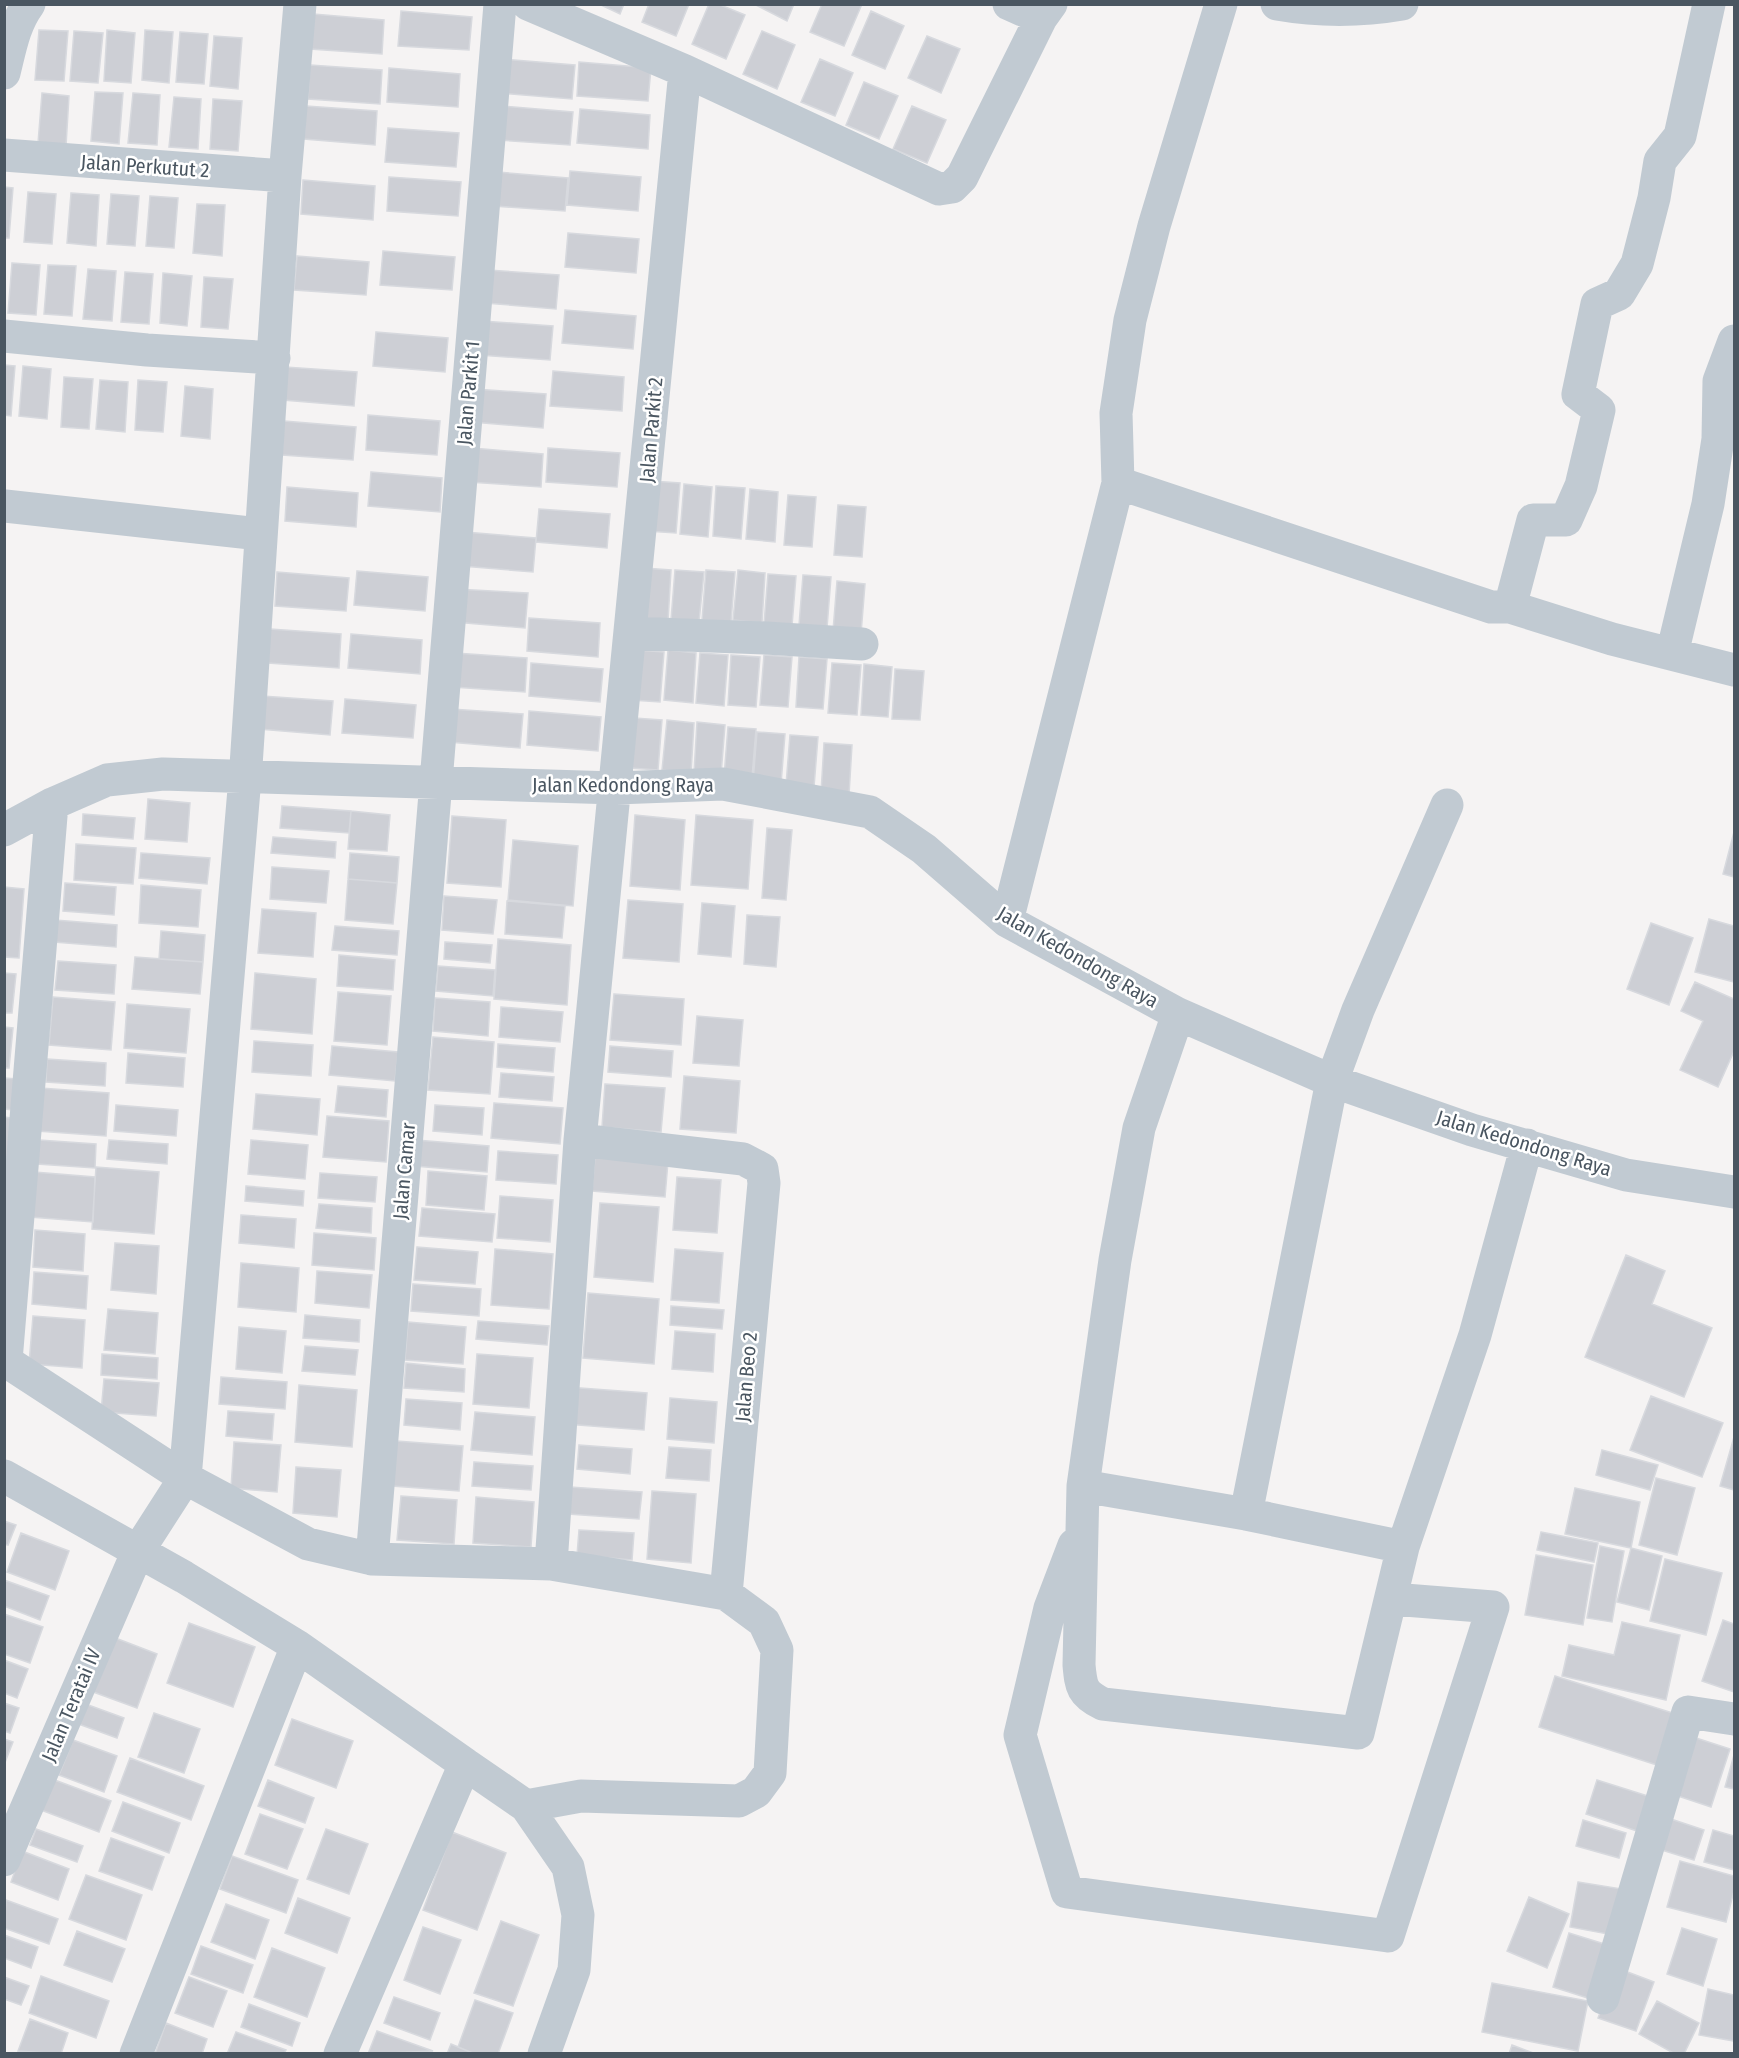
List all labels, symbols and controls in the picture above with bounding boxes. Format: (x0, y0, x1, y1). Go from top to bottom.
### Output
street label: Jalan Perkutut 2 (80, 150, 210, 182)
street label: Jalan Parkit 1 (451, 340, 485, 446)
street label: Jalan Parkit 2 (634, 376, 668, 484)
street label: Jalan Kedondong Raya (532, 773, 714, 797)
street label: Jalan Kedondong Raya (993, 901, 1163, 1013)
street label: Jalan Kedondong Raya (1434, 1105, 1614, 1181)
street label: Jalan Camar (388, 1122, 420, 1220)
street label: Jalan Beo 2 (730, 1331, 762, 1423)
street label: Jalan Teratai IV (36, 1644, 106, 1765)

